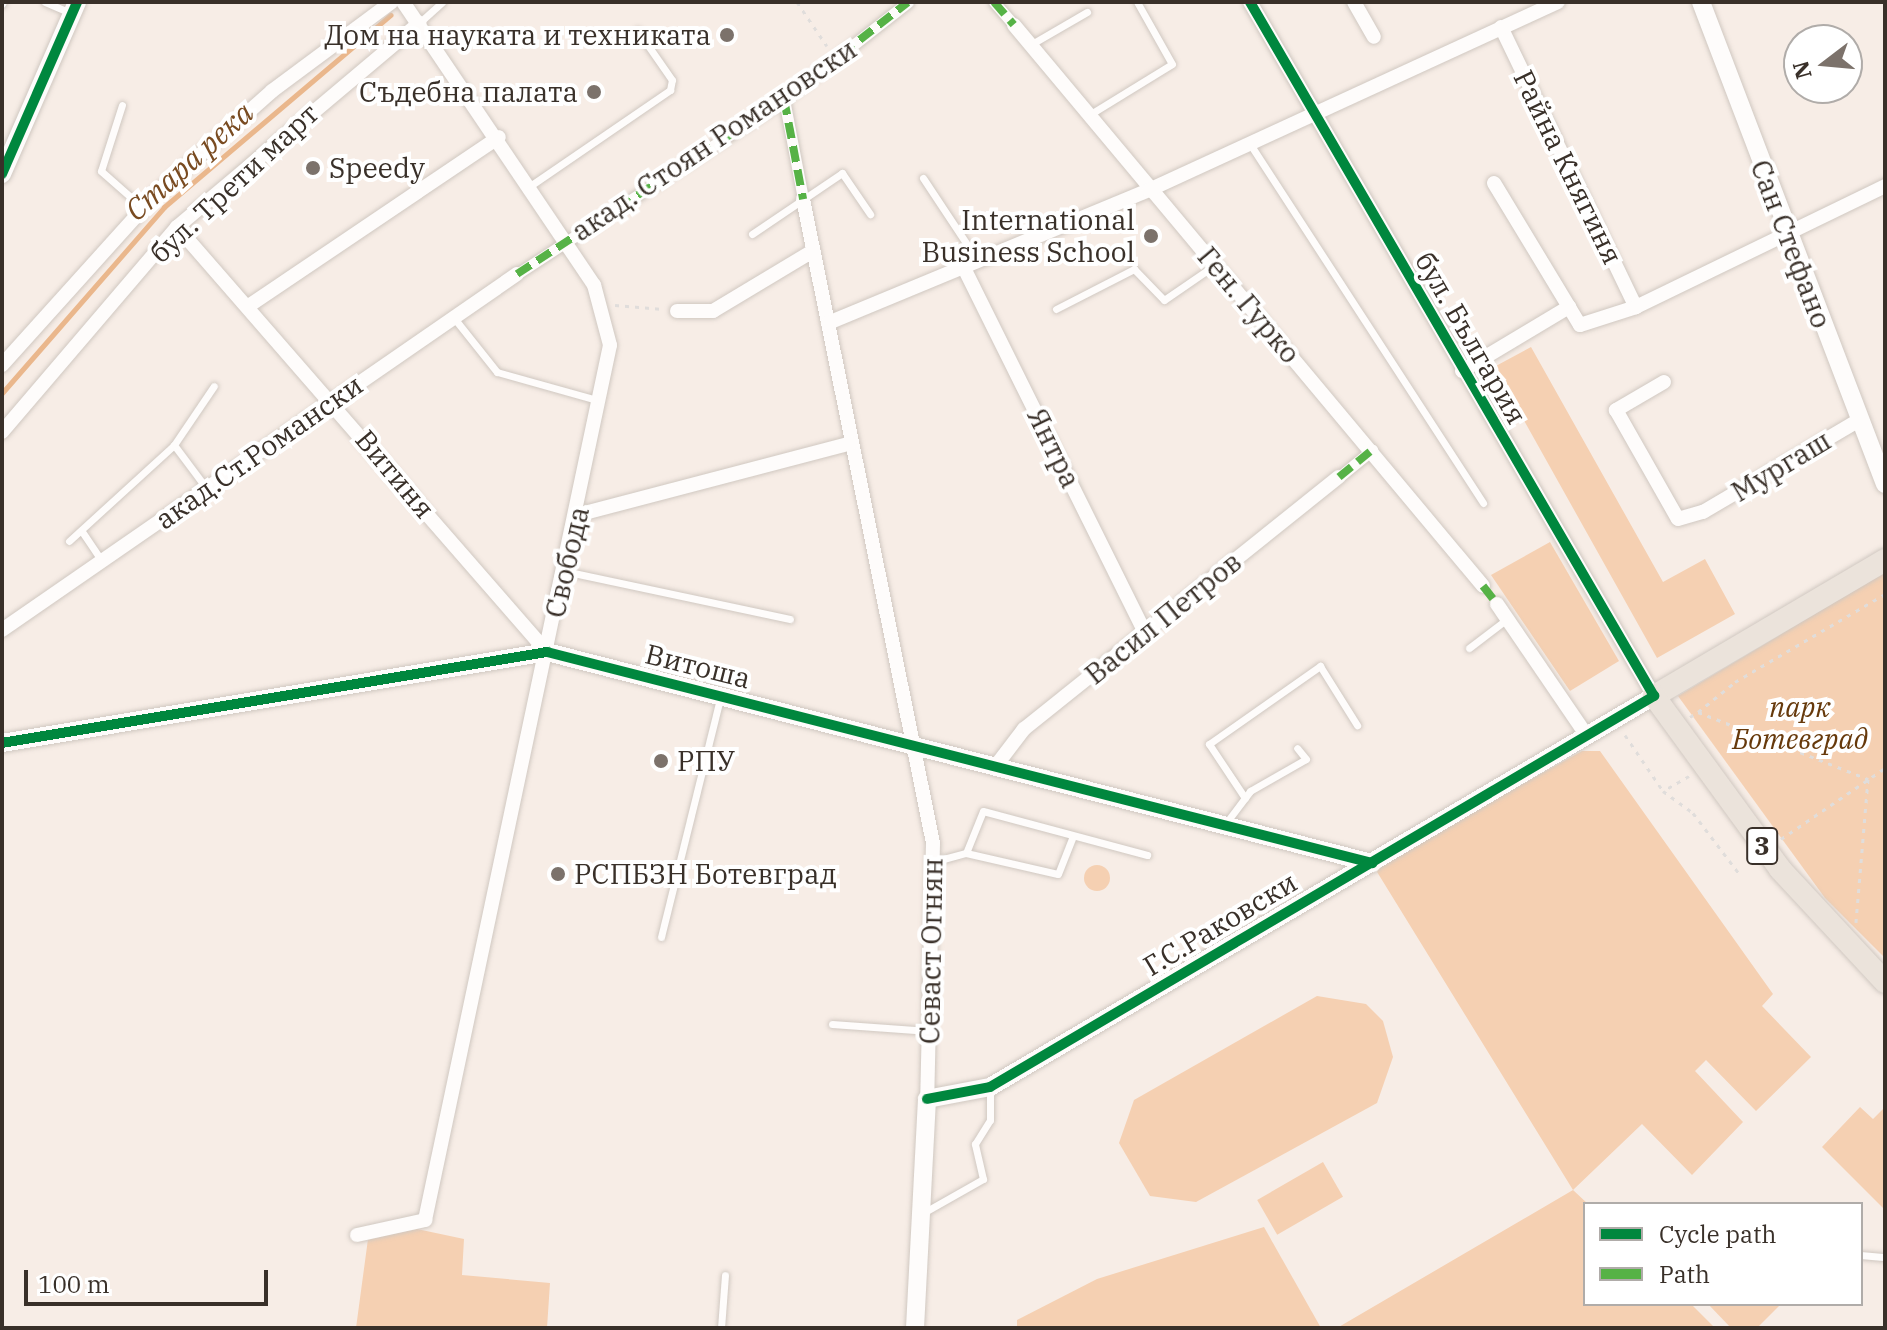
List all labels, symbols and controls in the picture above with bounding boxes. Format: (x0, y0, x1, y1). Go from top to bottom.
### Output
place label: Дом на науката и техниката (324, 18, 711, 52)
north arrow (1783, 24, 1863, 104)
marker: Дом на науката и техниката (718, 26, 736, 44)
street label: акад. Стоян Романовски (565, 32, 863, 248)
text: N (1785, 58, 1818, 83)
street label: Райна Княгиня (1506, 64, 1630, 270)
place label: Съдебна палата (359, 75, 578, 109)
marker: Съдебна палата (585, 83, 603, 101)
water label: Стара река (118, 94, 260, 228)
street label: бул. Трети март (143, 96, 325, 270)
place label: Speedy (329, 151, 425, 185)
street label: Сан Стефано (1744, 155, 1838, 333)
marker: Speedy (304, 159, 322, 177)
place label: International Business School (922, 203, 1135, 269)
marker: International Business School (1142, 227, 1160, 245)
street label: Ген. Гурко (1191, 240, 1307, 370)
street label: бул. България (1408, 246, 1534, 430)
street label: акад.Ст.Романски (149, 368, 369, 536)
street label: Янтра (1020, 403, 1088, 493)
street label: Витиня (348, 423, 442, 525)
street label: Мургаш (1725, 423, 1837, 509)
street label: Свобода (538, 503, 596, 621)
street label: Васил Петров (1078, 545, 1248, 691)
street label: Витоша (642, 637, 754, 695)
park label: парк Ботевград (1732, 690, 1868, 756)
place label: РПУ (677, 744, 735, 778)
marker: РПУ (652, 752, 670, 770)
road number: 3 (1746, 824, 1778, 868)
place label: РСПБЗН Ботевград (574, 857, 837, 891)
street label: Севаст Огнян (913, 858, 949, 1044)
marker: РСПБЗН Ботевград (549, 865, 567, 883)
street label: Г.С.Раковски (1137, 865, 1303, 983)
legend (1583, 1202, 1863, 1306)
text: Cycle path (1659, 1218, 1776, 1250)
scale bar (28, 1254, 272, 1304)
text: Path (1659, 1258, 1710, 1290)
text: 100 m (38, 1268, 110, 1300)

